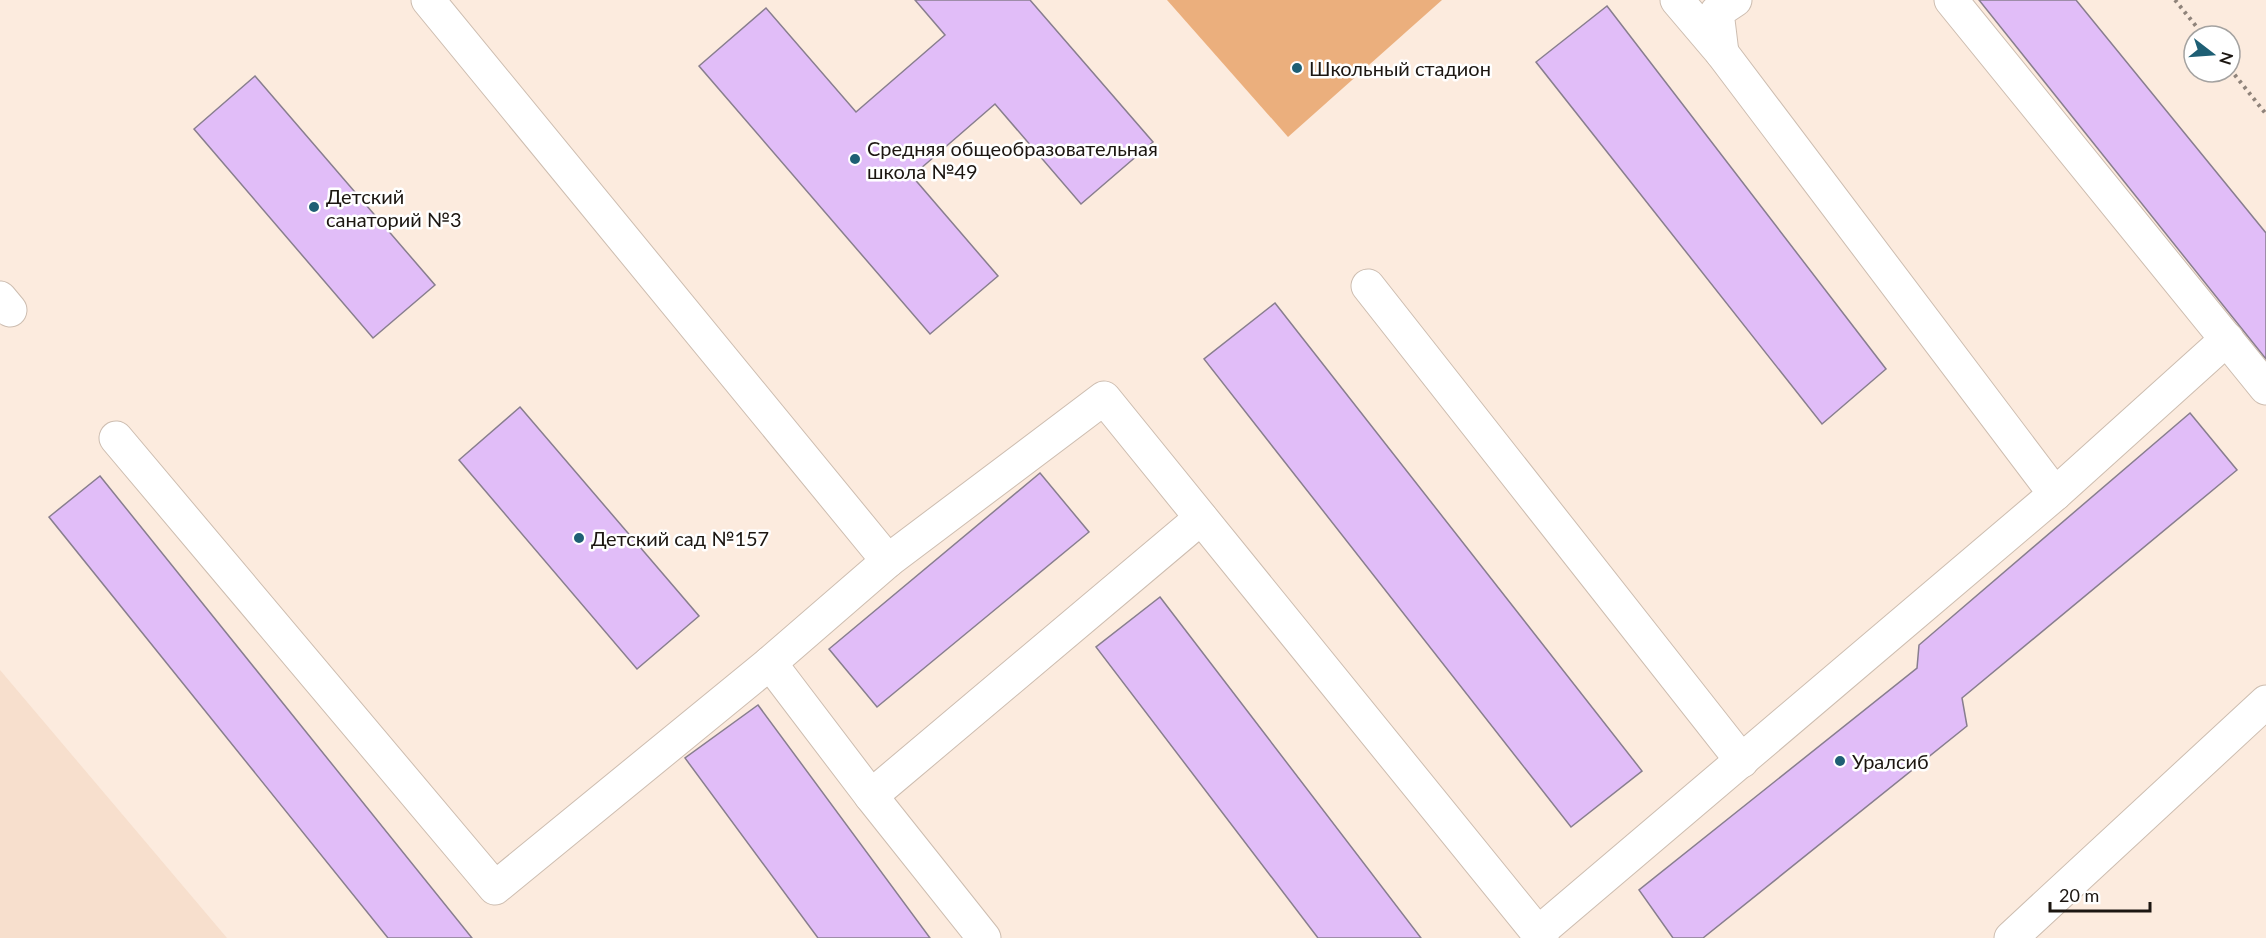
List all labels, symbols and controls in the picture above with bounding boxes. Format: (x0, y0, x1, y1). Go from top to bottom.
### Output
north arrow (2182, 24, 2242, 84)
text: N (2216, 50, 2238, 67)
place label: Школьный стадион (1309, 56, 1491, 80)
marker: Школьный стадион (1290, 61, 1304, 75)
place label: Средняя общеобразовательная школа №49 (867, 136, 1158, 183)
marker: Средняя общеобразовательная школа №49 (848, 152, 862, 166)
place label: Детский санаторий №3 (326, 184, 462, 231)
marker: Детский санаторий №3 (307, 200, 321, 214)
place label: Детский сад №157 (591, 526, 769, 550)
marker: Детский сад №157 (572, 531, 586, 545)
place label: Уралсиб (1852, 749, 1929, 773)
marker: Уралсиб (1833, 754, 1847, 768)
scale bar (2050, 875, 2150, 913)
text: 20 m (2059, 884, 2099, 906)

